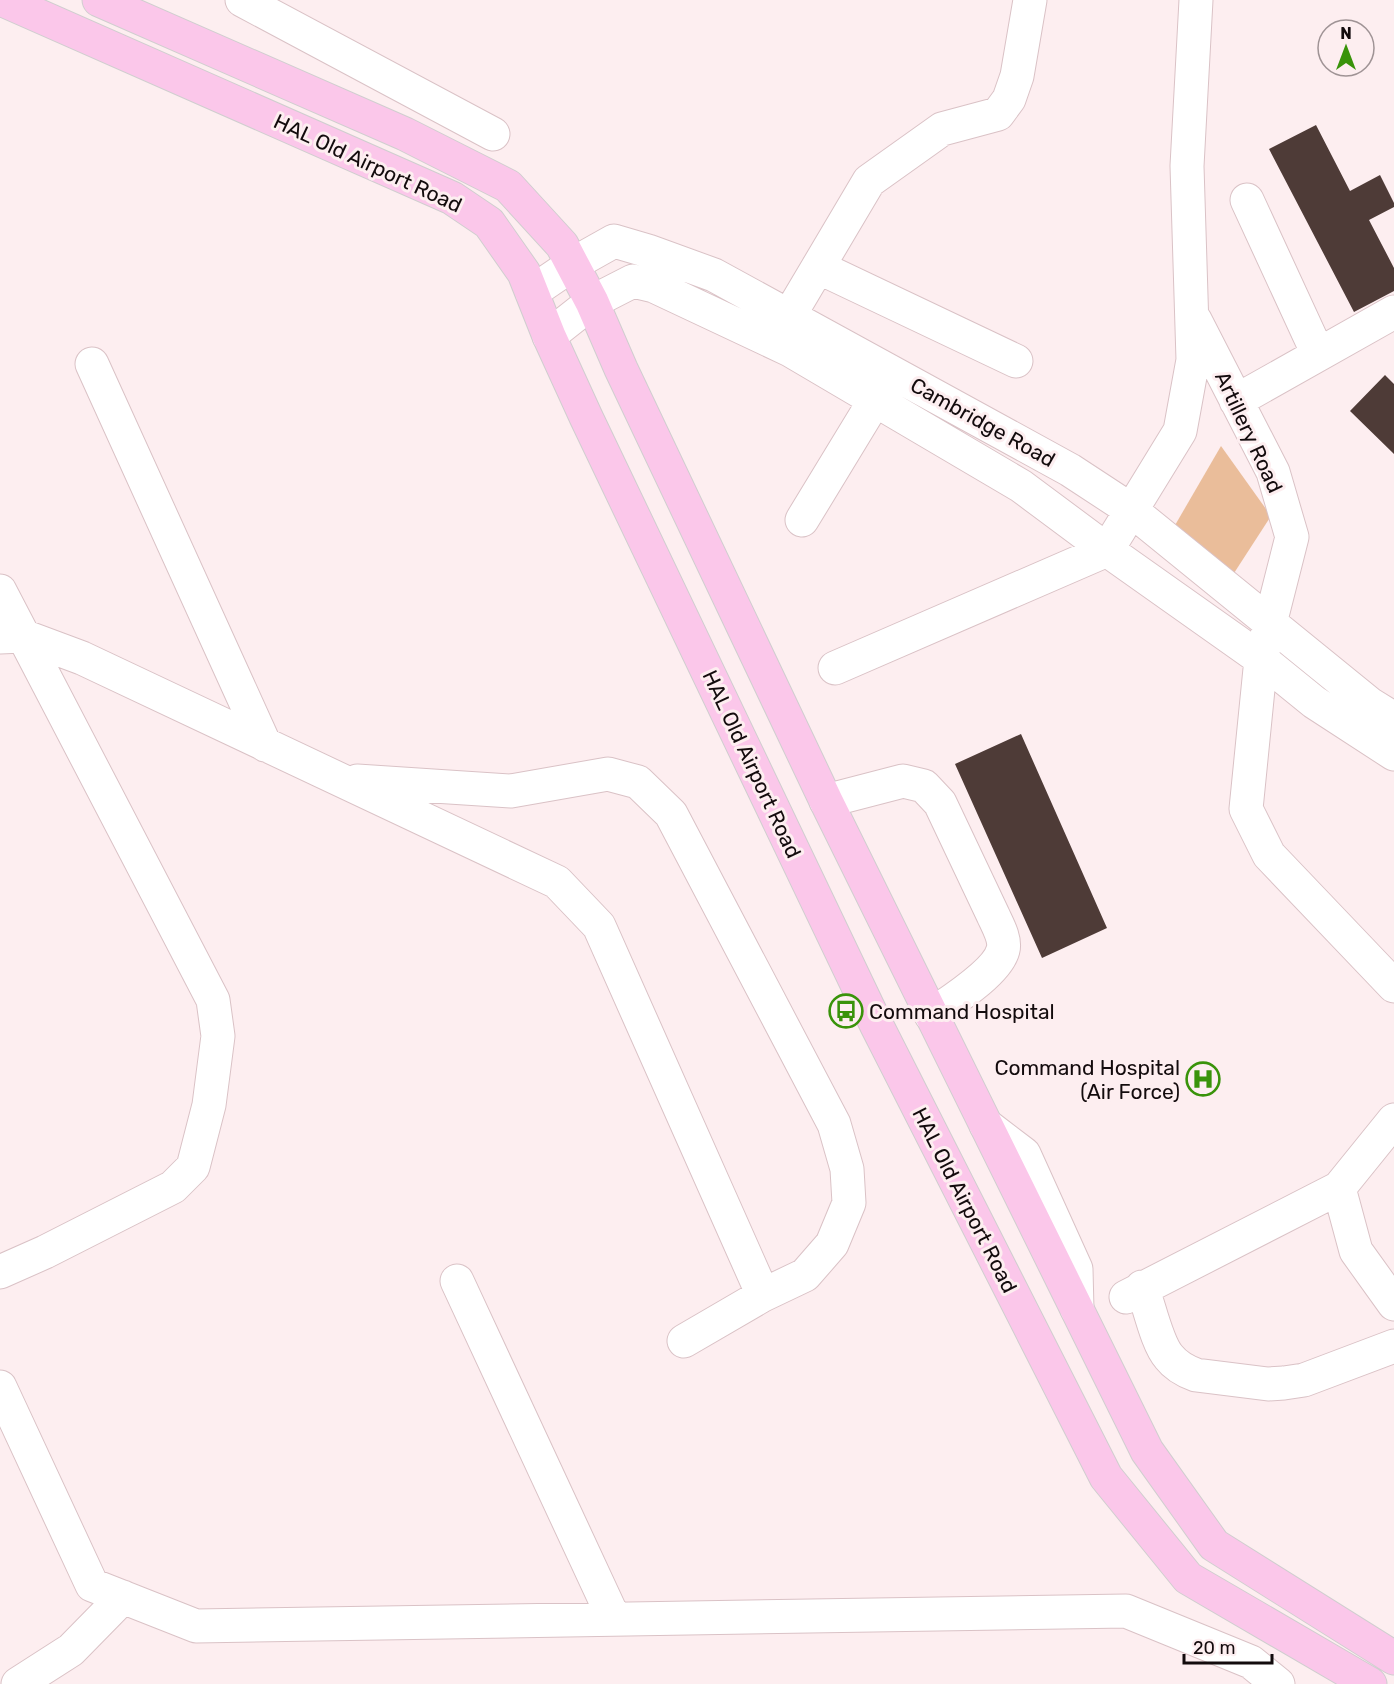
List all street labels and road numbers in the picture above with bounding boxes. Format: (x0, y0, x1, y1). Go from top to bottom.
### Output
street label: HAL Old Airport Road (270, 108, 466, 218)
street label: Artillery Road (1210, 367, 1288, 497)
street label: Cambridge Road (906, 372, 1060, 472)
street label: HAL Old Airport Road (697, 666, 807, 862)
street label: HAL Old Airport Road (907, 1103, 1023, 1297)

